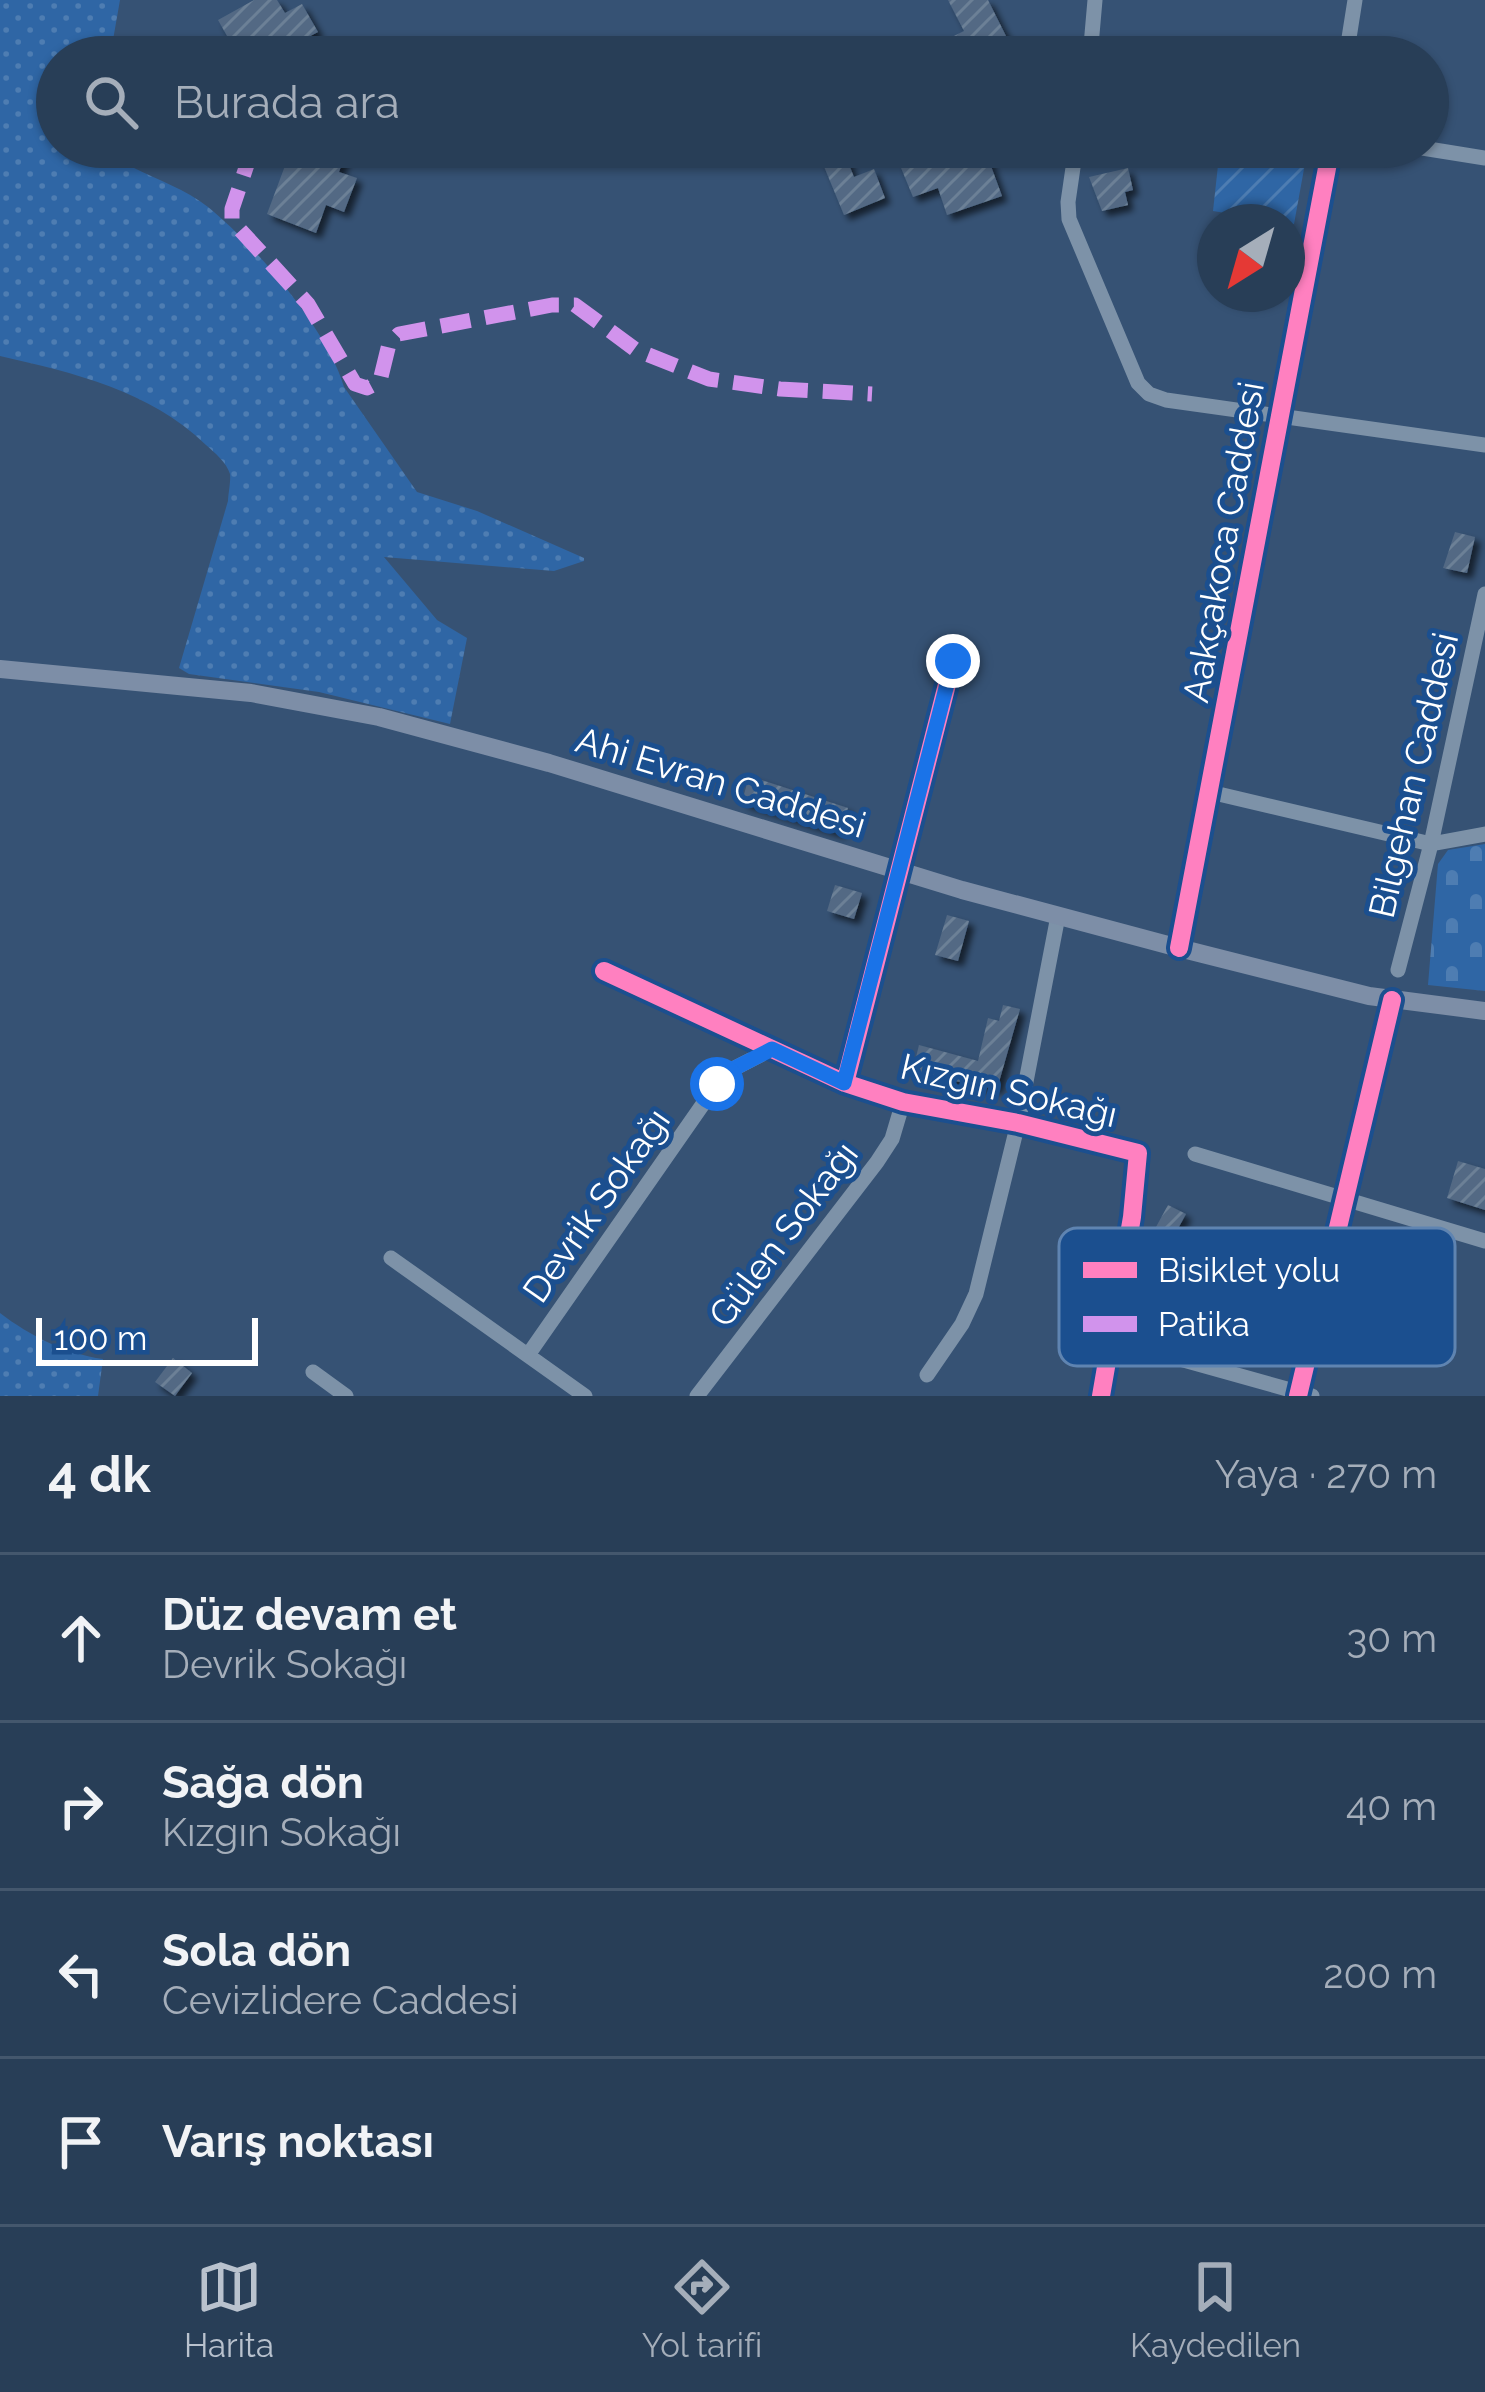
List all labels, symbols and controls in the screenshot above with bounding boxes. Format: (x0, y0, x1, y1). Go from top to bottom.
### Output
search box (36, 36, 1449, 168)
icon: search (78, 69, 144, 135)
text: Burada ara (174, 76, 400, 129)
north arrow (1197, 204, 1305, 312)
street label: Aakçakoca Caddesi (1174, 378, 1272, 706)
street label: Bilgehan Caddesi (1360, 628, 1466, 922)
route end (926, 634, 980, 688)
street label: Ahi Evran Caddesi (571, 718, 871, 846)
street label: Kızgın Sokağı (897, 1045, 1121, 1135)
route start (690, 1057, 744, 1111)
street label: Devrik Sokağı (514, 1100, 678, 1310)
street label: Gülen Sokağı (700, 1133, 866, 1335)
legend (1059, 1228, 1455, 1366)
text: Bisiklet yolu (1158, 1251, 1340, 1290)
text: Patika (1158, 1305, 1250, 1344)
scale bar (36, 1312, 258, 1365)
text: 100 m (54, 1319, 147, 1358)
text: 4 dk (48, 1444, 151, 1504)
text: Yaya · 270 m (1215, 1451, 1437, 1497)
text: Düz devam et (162, 1588, 457, 1641)
icon: ahead (48, 1605, 114, 1671)
text: 30 m (1347, 1615, 1437, 1661)
text: Devrik Sokağı (162, 1641, 407, 1687)
text: Sağa dön (162, 1756, 364, 1809)
icon: right (48, 1773, 114, 1839)
text: 40 m (1346, 1783, 1437, 1829)
text: Kızgın Sokağı (162, 1809, 401, 1855)
text: Sola dön (162, 1924, 351, 1977)
icon: left (48, 1941, 114, 2007)
text: 200 m (1323, 1951, 1437, 1997)
text: Cevizlidere Caddesi (162, 1977, 519, 2023)
icon: arrive (48, 2109, 114, 2175)
text: Varış noktası (162, 2115, 434, 2168)
tab: Harita (184, 2254, 274, 2365)
tab: Yol tarifi (642, 2254, 762, 2365)
tab: Kaydedilen (1130, 2254, 1301, 2365)

